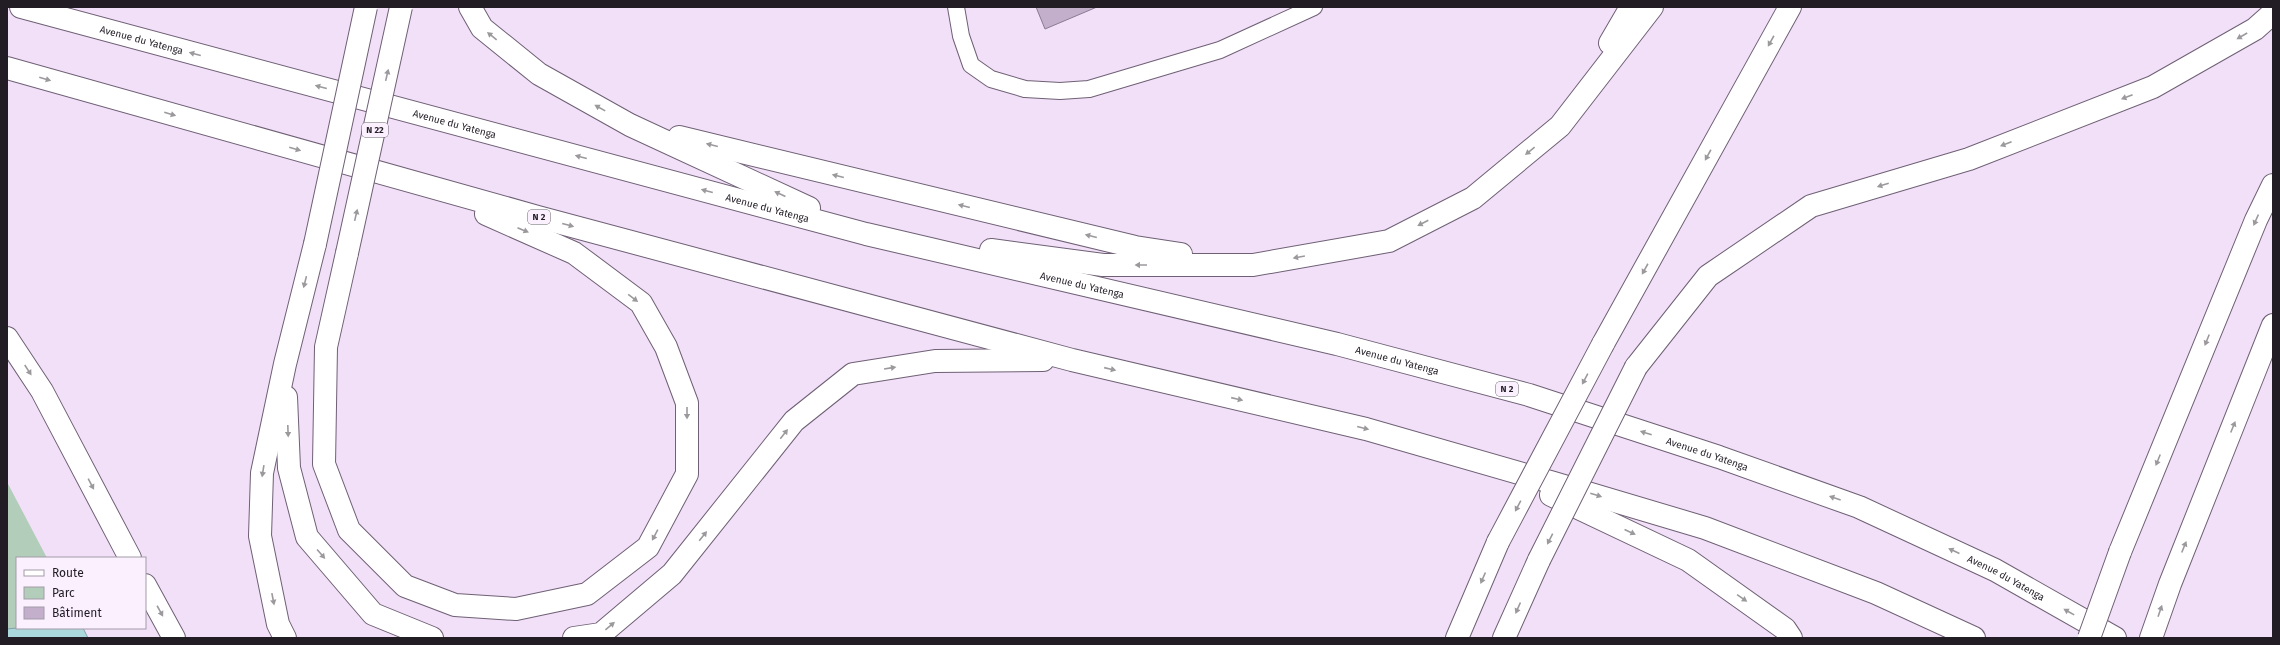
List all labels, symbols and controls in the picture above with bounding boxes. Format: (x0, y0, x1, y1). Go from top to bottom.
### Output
street label: Avenue du Yatenga (98, 23, 184, 57)
one-way arrow (487, 31, 498, 40)
one-way arrow (2236, 33, 2248, 40)
one-way arrow (1767, 35, 1774, 47)
one-way arrow (189, 50, 201, 56)
one-way arrow (385, 69, 391, 81)
one-way arrow (38, 76, 51, 82)
one-way arrow (314, 84, 327, 90)
one-way arrow (2121, 95, 2133, 101)
one-way arrow (594, 105, 605, 112)
street label: Avenue du Yatenga (411, 108, 497, 141)
one-way arrow (164, 111, 176, 117)
road number: N 22 (362, 123, 388, 137)
one-way arrow (705, 142, 717, 148)
one-way arrow (1999, 142, 2011, 148)
one-way arrow (289, 146, 301, 152)
one-way arrow (1525, 146, 1535, 155)
one-way arrow (1704, 149, 1711, 161)
one-way arrow (575, 154, 587, 160)
one-way arrow (832, 172, 844, 178)
one-way arrow (1876, 182, 1888, 188)
one-way arrow (701, 188, 713, 194)
one-way arrow (774, 191, 786, 197)
street label: Avenue du Yatenga (724, 192, 810, 225)
one-way arrow (958, 203, 970, 209)
one-way arrow (353, 209, 359, 221)
road number: N 2 (528, 210, 550, 224)
one-way arrow (2253, 214, 2259, 226)
one-way arrow (1417, 220, 1429, 227)
one-way arrow (563, 222, 575, 228)
one-way arrow (517, 228, 529, 234)
one-way arrow (1084, 233, 1097, 239)
one-way arrow (1293, 254, 1305, 260)
one-way arrow (1134, 262, 1147, 268)
one-way arrow (1641, 263, 1648, 274)
street label: Avenue du Yatenga (1039, 270, 1125, 301)
one-way arrow (302, 276, 308, 288)
one-way arrow (628, 293, 638, 301)
one-way arrow (2203, 335, 2209, 347)
street label: Avenue du Yatenga (1354, 344, 1440, 378)
one-way arrow (25, 365, 32, 376)
one-way arrow (884, 365, 896, 371)
one-way arrow (1104, 366, 1116, 372)
one-way arrow (1582, 373, 1588, 384)
road number: N 2 (1496, 382, 1518, 396)
one-way arrow (1231, 396, 1243, 402)
one-way arrow (684, 407, 690, 420)
one-way arrow (2230, 420, 2236, 432)
one-way arrow (284, 425, 291, 437)
one-way arrow (1357, 426, 1370, 432)
one-way arrow (779, 429, 788, 440)
one-way arrow (1640, 430, 1652, 436)
street label: Avenue du Yatenga (1664, 435, 1750, 474)
one-way arrow (2154, 455, 2160, 467)
one-way arrow (260, 465, 266, 477)
one-way arrow (88, 478, 94, 490)
one-way arrow (1590, 492, 1602, 498)
one-way arrow (1829, 495, 1841, 501)
one-way arrow (1514, 500, 1521, 512)
one-way arrow (1624, 529, 1636, 535)
one-way arrow (651, 530, 658, 541)
one-way arrow (698, 530, 707, 541)
one-way arrow (1547, 534, 1553, 545)
one-way arrow (2182, 541, 2188, 553)
one-way arrow (1948, 548, 1959, 554)
one-way arrow (316, 549, 325, 558)
street label: Avenue du Yatenga (1965, 553, 2046, 604)
legend (16, 557, 146, 629)
text: Route (52, 566, 84, 580)
one-way arrow (1480, 573, 1486, 584)
text: Parc (52, 586, 75, 600)
one-way arrow (270, 593, 276, 606)
one-way arrow (1736, 594, 1747, 602)
one-way arrow (1515, 602, 1521, 614)
one-way arrow (2158, 604, 2164, 616)
text: Bâtiment (52, 606, 102, 620)
one-way arrow (156, 606, 163, 617)
one-way arrow (2063, 609, 2074, 615)
one-way arrow (604, 622, 615, 631)

